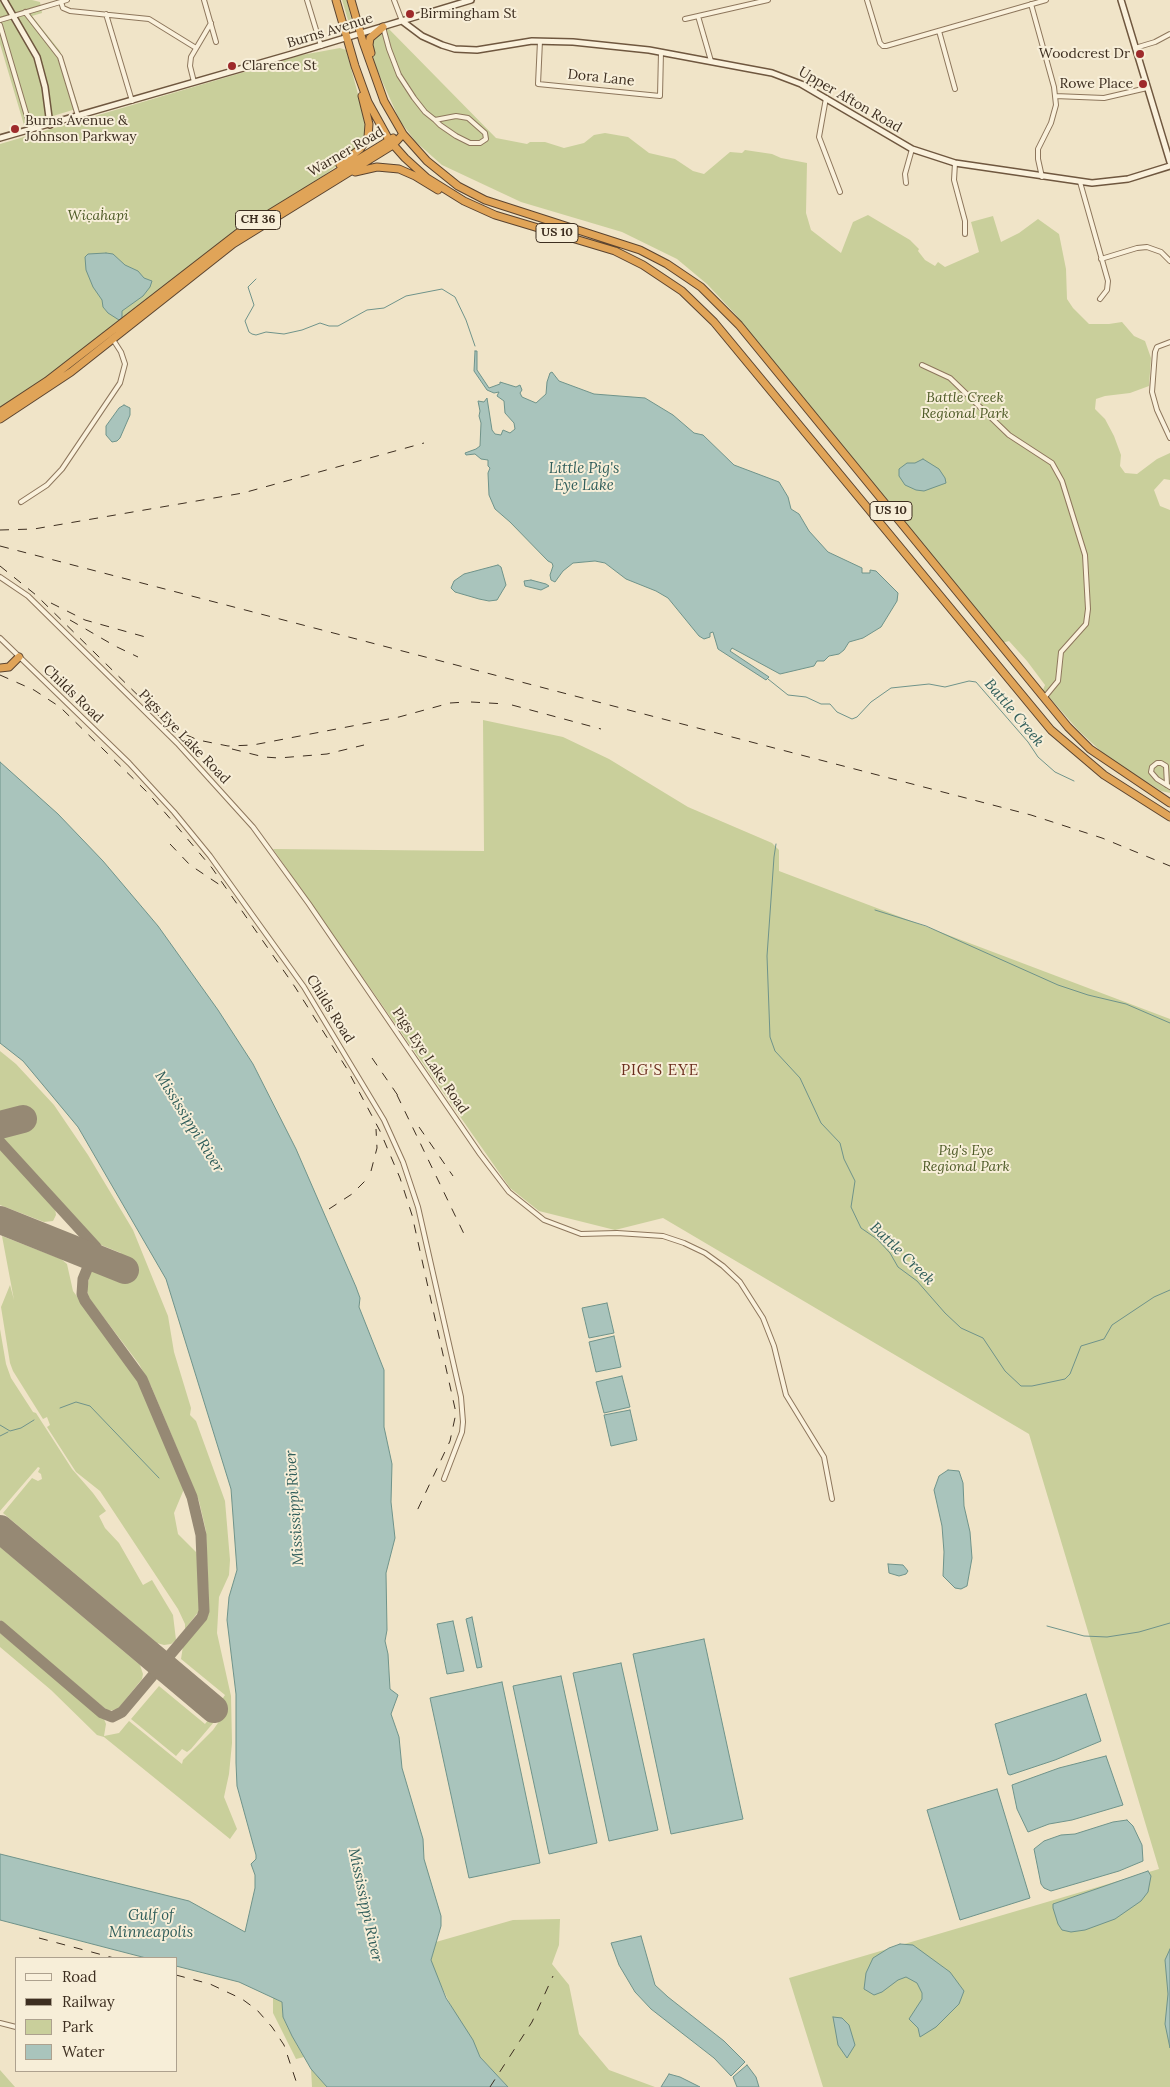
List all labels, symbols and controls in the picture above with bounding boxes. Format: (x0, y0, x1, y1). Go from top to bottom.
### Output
place label: Birmingham St (420, 6, 517, 22)
marker: Birmingham St (404, 8, 416, 20)
street label: Burns Avenue (285, 10, 375, 52)
place label: Woodcrest Dr (1039, 46, 1130, 62)
marker: Woodcrest Dr (1134, 48, 1146, 60)
place label: Clarence St (242, 58, 317, 74)
marker: Clarence St (226, 60, 238, 72)
street label: Upper Afton Road (795, 64, 905, 136)
street label: Dora Lane (567, 66, 635, 90)
place label: Rowe Place (1060, 76, 1133, 92)
marker: Rowe Place (1137, 78, 1149, 90)
place label: Burns Avenue & Johnson Parkway (25, 113, 137, 146)
marker: Burns Avenue & Johnson Parkway (9, 123, 21, 135)
street label: Warner Road (305, 123, 387, 181)
park label: Wic̣aḣapi (68, 208, 128, 224)
road number: CH 36 (236, 210, 280, 230)
road number: US 10 (536, 224, 578, 242)
park label: Battle Creek Regional Park (921, 390, 1009, 422)
water label: Little Pig's Eye Lake (549, 460, 619, 495)
road number: US 10 (870, 502, 912, 520)
street label: Childs Road (39, 661, 107, 727)
water label: Battle Creek (980, 675, 1048, 751)
street label: Pigs Eye Lake Road (135, 686, 233, 788)
street label: Childs Road (302, 972, 358, 1046)
street label: Pigs Eye Lake Road (388, 1005, 472, 1117)
district label: PIG'S EYE (620, 1062, 700, 1080)
water label: Mississippi River (151, 1068, 227, 1176)
park label: Pig's Eye Regional Park (922, 1143, 1010, 1176)
water label: Battle Creek (866, 1219, 938, 1289)
water label: Mississippi River (282, 1450, 308, 1566)
water label: Mississippi River (344, 1846, 386, 1964)
water label: Gulf of Minneapolis (109, 1907, 193, 1942)
legend (15, 1957, 178, 2072)
text: Road (62, 1967, 97, 1986)
text: Railway (62, 1992, 115, 2011)
text: Park (62, 2017, 93, 2036)
text: Water (62, 2042, 104, 2061)

